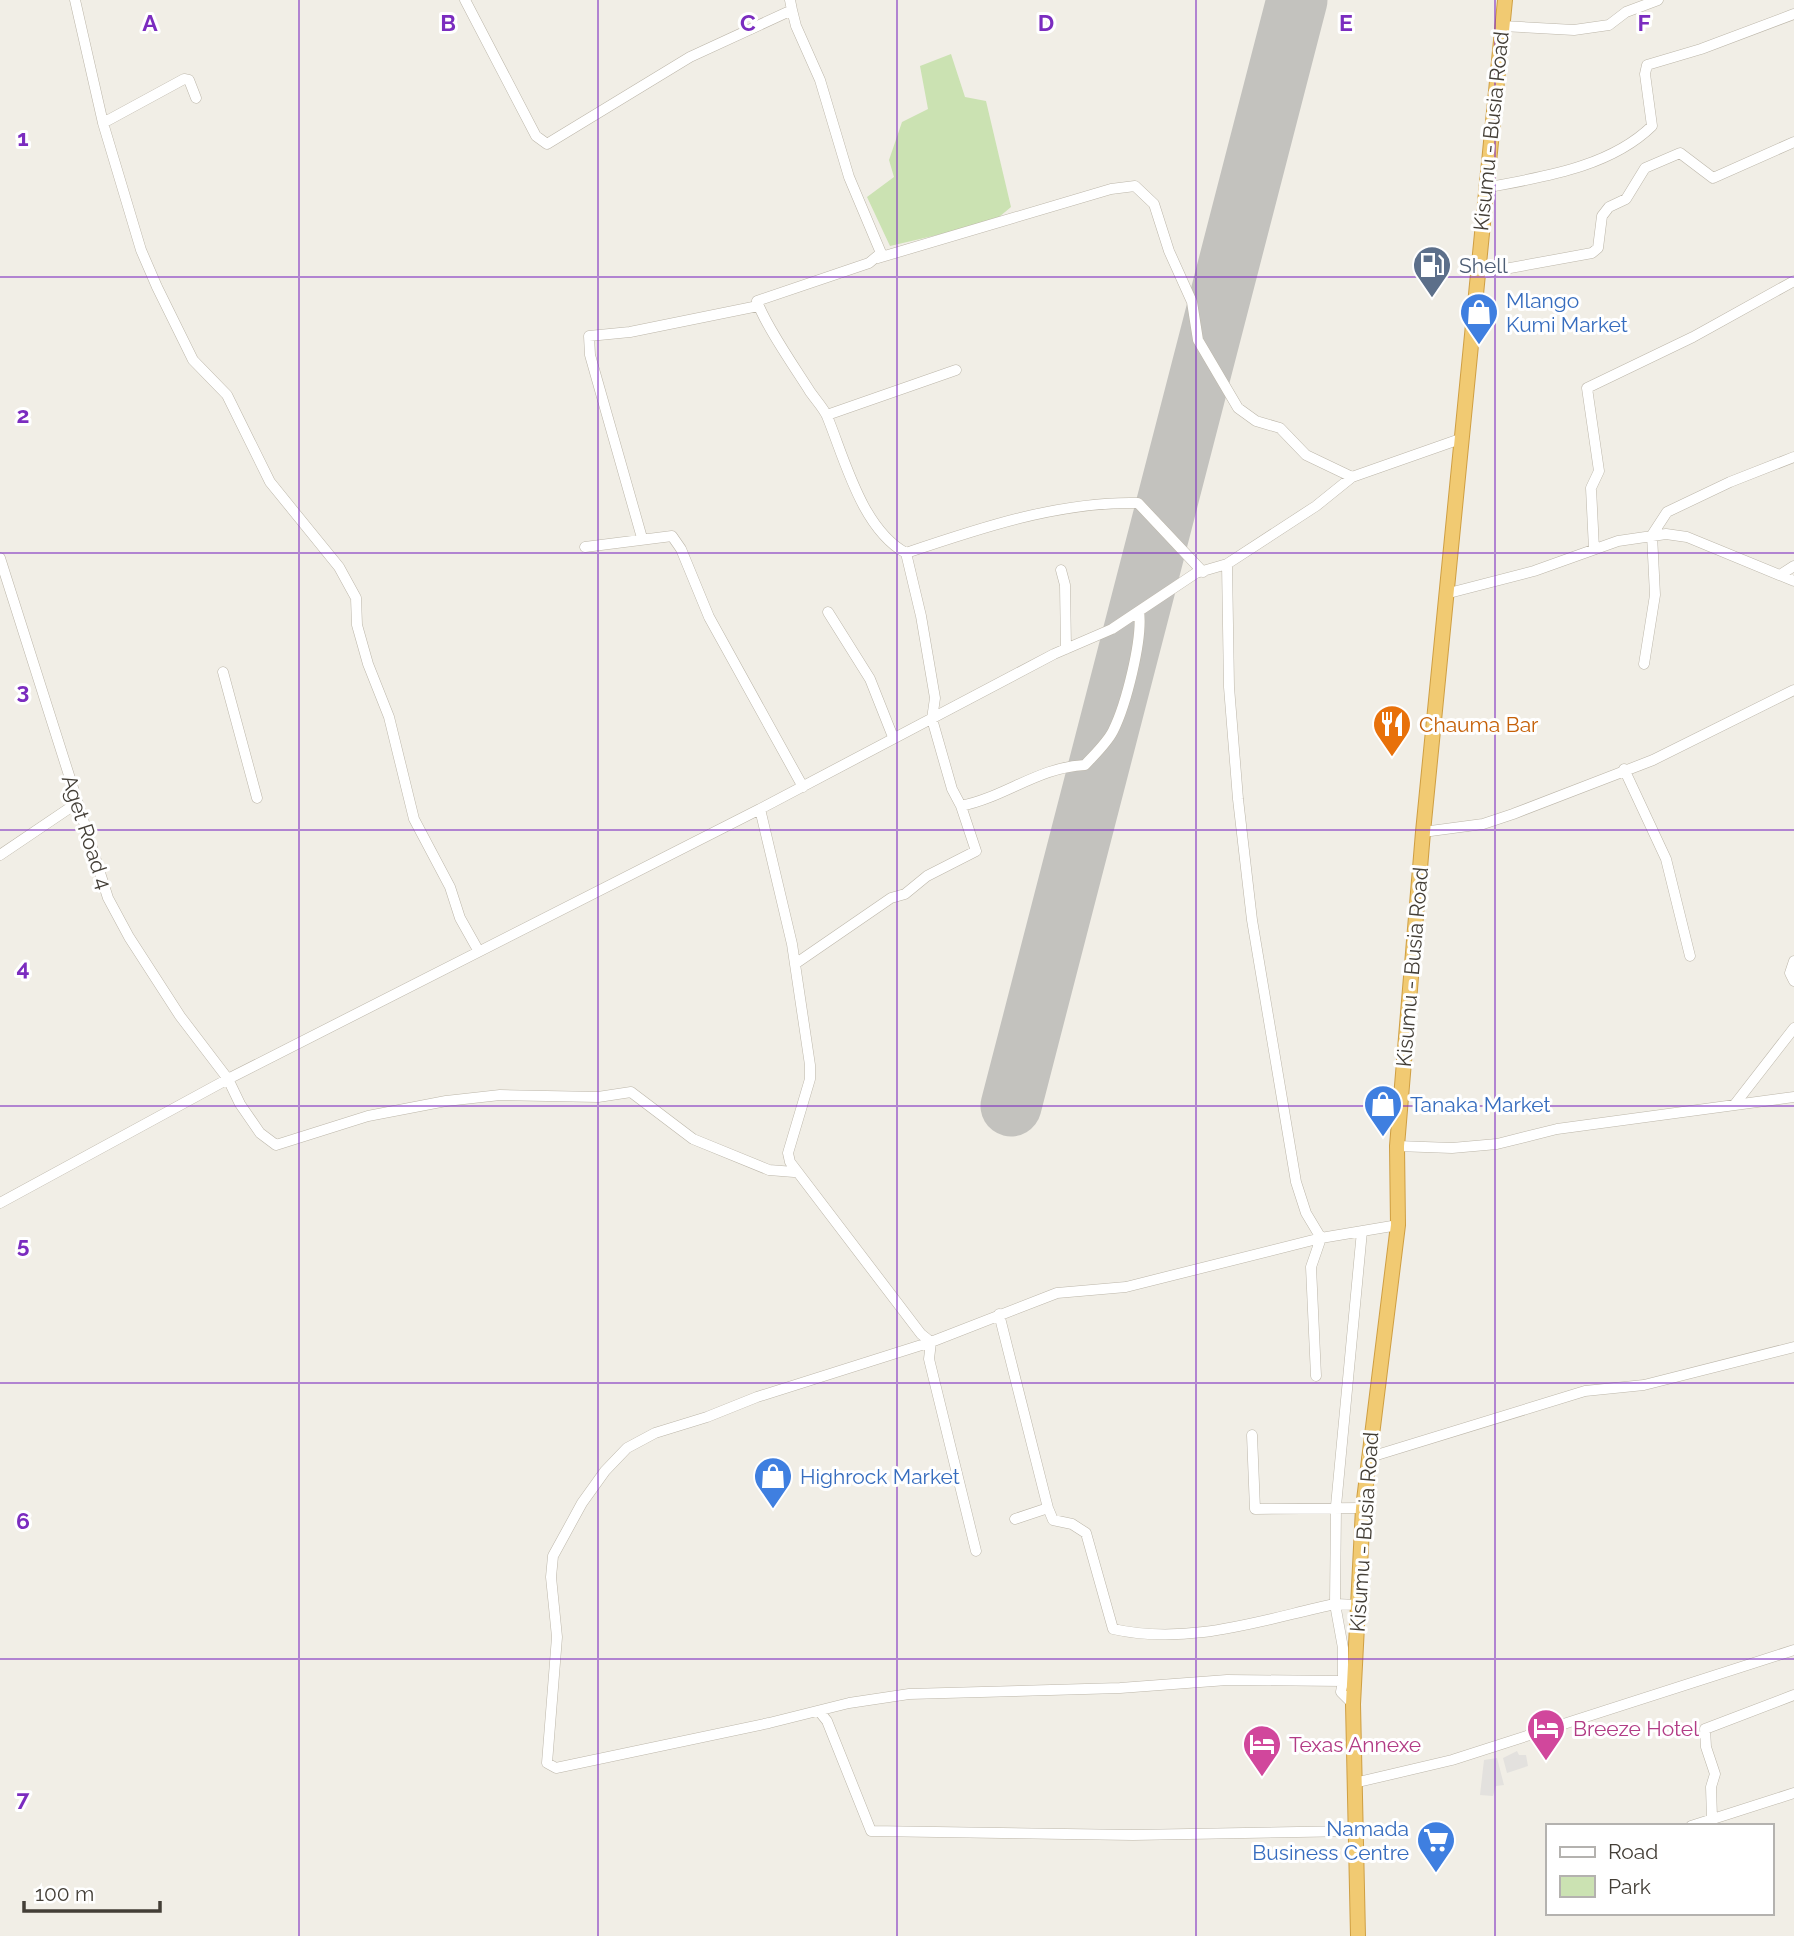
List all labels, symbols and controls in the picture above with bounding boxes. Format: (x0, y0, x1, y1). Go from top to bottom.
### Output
text: A (142, 9, 158, 36)
text: B (440, 9, 456, 36)
text: C (740, 9, 756, 36)
text: D (1038, 9, 1054, 36)
text: E (1339, 9, 1353, 36)
text: F (1637, 9, 1651, 36)
street label: Kisumu - Busia Road (1468, 30, 1514, 232)
text: 1 (17, 124, 29, 151)
fuel station icon: Shell (1411, 244, 1453, 299)
place label: Shell (1459, 253, 1508, 278)
place label: Mlango Kumi Market (1506, 288, 1628, 337)
shop icon: Mlango Kumi Market (1458, 291, 1500, 346)
text: 2 (17, 401, 29, 428)
text: 3 (17, 677, 29, 704)
restaurant icon: Chauma Bar (1371, 703, 1413, 758)
place label: Chauma Bar (1419, 712, 1539, 737)
street label: Aget Road 4 (57, 772, 117, 892)
street label: Kisumu - Busia Road (1391, 866, 1433, 1068)
text: 4 (16, 954, 30, 981)
shop icon: Tanaka Market (1362, 1083, 1404, 1138)
place label: Tanaka Market (1410, 1092, 1551, 1117)
text: 5 (17, 1231, 30, 1258)
street label: Kisumu - Busia Road (1345, 1431, 1383, 1633)
shop icon: Highrock Market (752, 1455, 794, 1510)
place label: Highrock Market (800, 1464, 960, 1489)
text: 6 (16, 1507, 30, 1534)
hotel icon: Breeze Hotel (1525, 1707, 1567, 1762)
place label: Breeze Hotel (1573, 1716, 1699, 1741)
hotel icon: Texas Annexe (1241, 1723, 1283, 1778)
place label: Texas Annexe (1289, 1732, 1421, 1757)
text: 7 (17, 1784, 30, 1811)
place label: Namada Business Centre (1252, 1816, 1409, 1865)
supermarket icon: Namada Business Centre (1415, 1819, 1457, 1874)
legend (1546, 1824, 1773, 1915)
text: Road (1608, 1839, 1658, 1864)
scale bar (24, 1870, 161, 1914)
text: Park (1608, 1874, 1651, 1899)
text: 100 m (35, 1881, 94, 1906)

